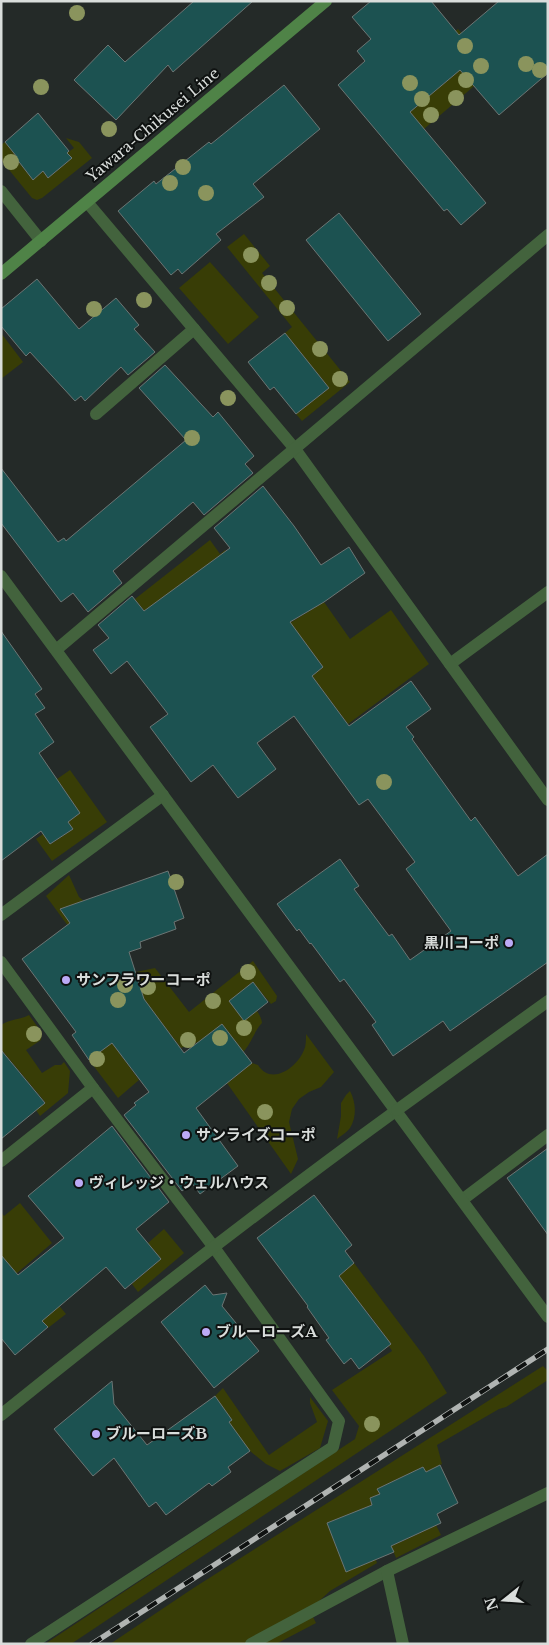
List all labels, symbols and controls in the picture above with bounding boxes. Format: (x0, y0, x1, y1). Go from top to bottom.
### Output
street label: Yawara-Chikusei Line (82, 64, 223, 186)
place label: 黒川コーポ (424, 933, 499, 952)
marker: 黒川コーポ (503, 937, 515, 949)
place label: サンフラワーコーポ (76, 970, 211, 989)
marker: サンフラワーコーポ (60, 974, 72, 986)
place label: サンライズコーポ (196, 1125, 316, 1144)
marker: サンライズコーポ (180, 1129, 192, 1141)
place label: ヴィレッジ・ウェルハウス (89, 1173, 269, 1192)
marker: ヴィレッジ・ウェルハウス (73, 1177, 85, 1189)
place label: ブルーローズA (216, 1322, 318, 1341)
marker: ブルーローズA (200, 1326, 212, 1338)
place label: ブルーローズB (106, 1424, 207, 1443)
marker: ブルーローズB (90, 1428, 102, 1440)
north arrow (479, 1575, 529, 1625)
text: N (481, 1595, 502, 1613)

